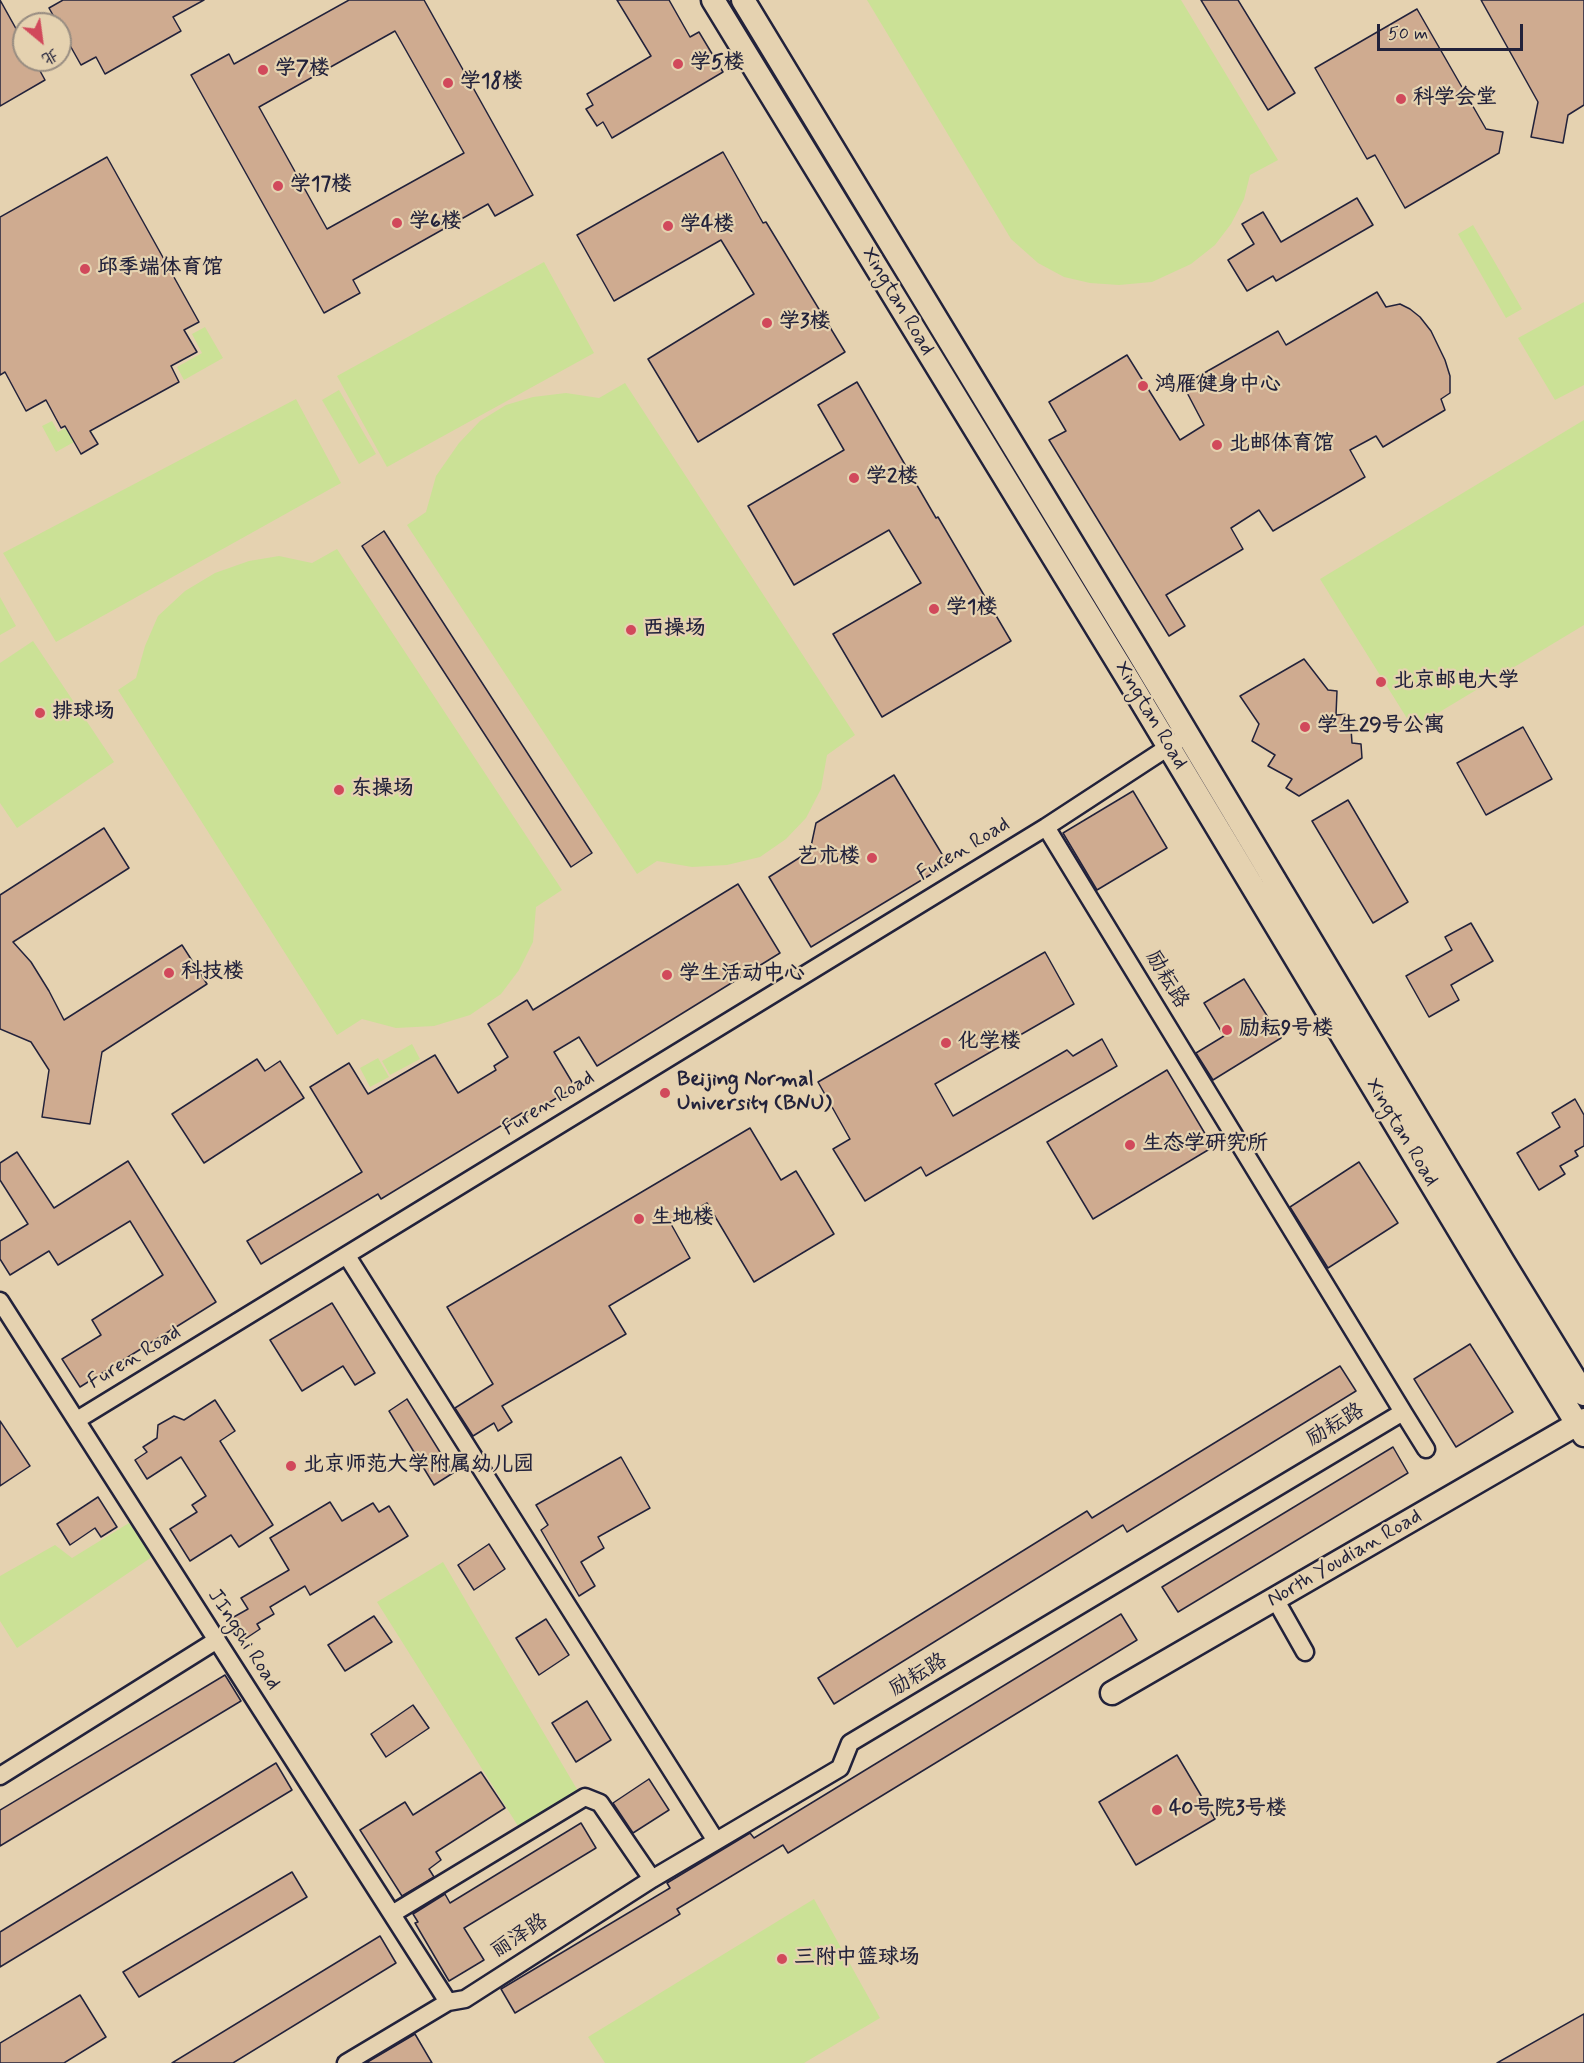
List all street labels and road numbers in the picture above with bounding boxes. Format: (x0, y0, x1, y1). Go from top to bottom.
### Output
street label: Xingtan Road (855, 243, 939, 361)
street label: Xingtan Road (1108, 657, 1192, 775)
street label: Furen Road (913, 813, 1015, 887)
street label: 励耘路 (1139, 947, 1193, 1013)
street label: Furen Road (498, 1066, 600, 1142)
street label: Xingtan Road (1359, 1074, 1443, 1192)
street label: Furen Road (84, 1321, 186, 1395)
street label: 励耘路 (1303, 1399, 1369, 1453)
street label: North Youdian Road (1263, 1505, 1427, 1613)
street label: JIngshi Road (201, 1585, 285, 1695)
street label: 励耘路 (886, 1649, 952, 1703)
street label: 丽泽路 (487, 1909, 553, 1965)

